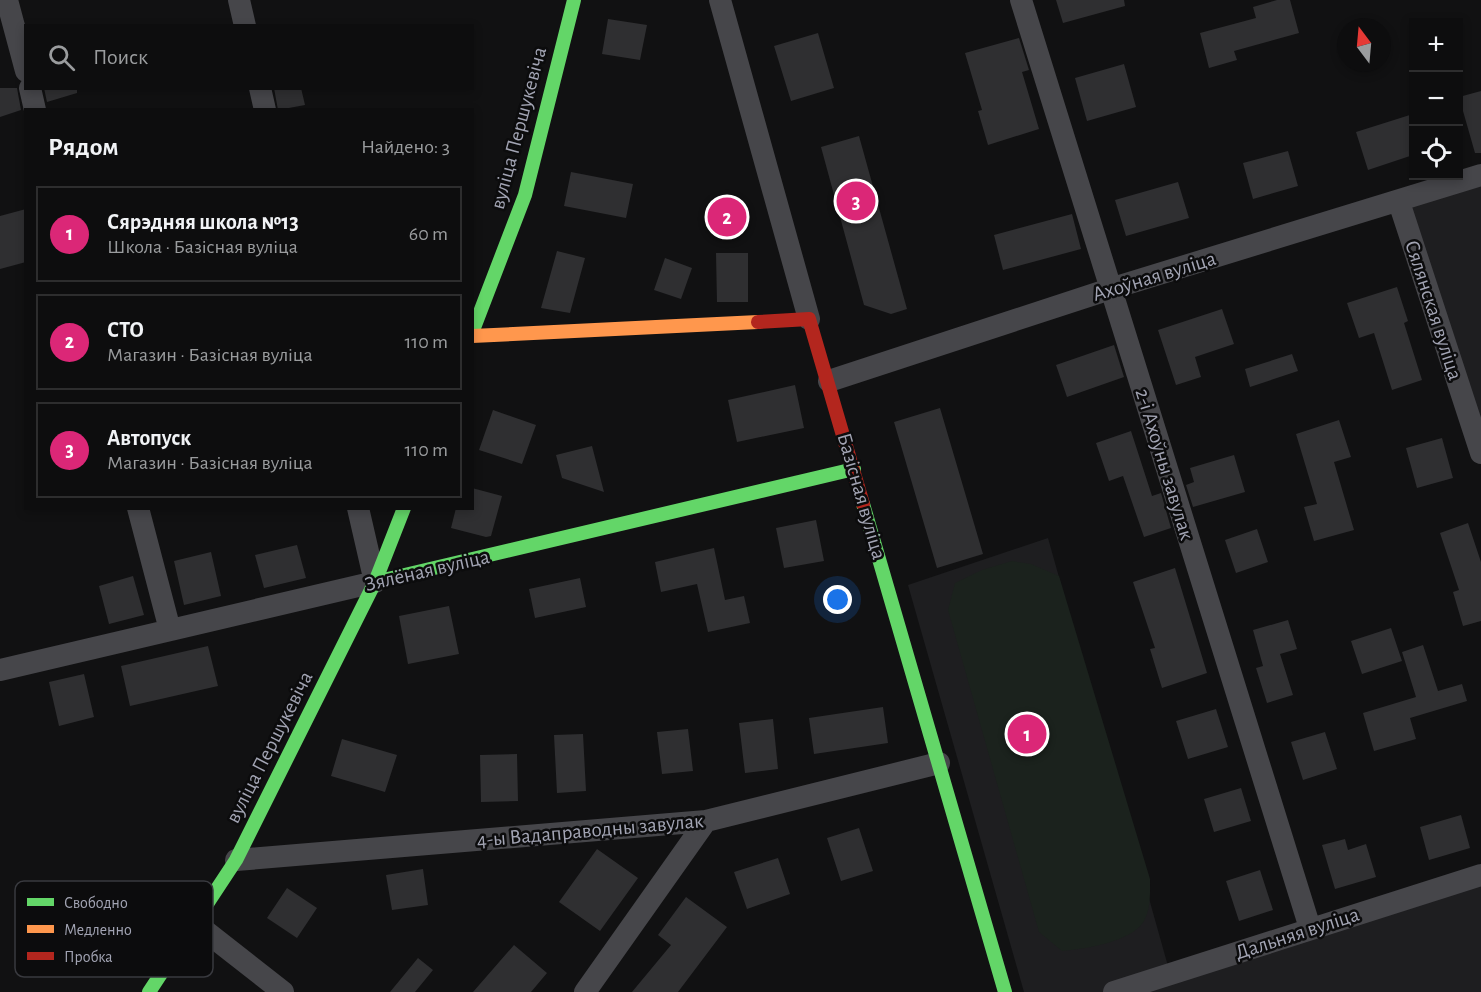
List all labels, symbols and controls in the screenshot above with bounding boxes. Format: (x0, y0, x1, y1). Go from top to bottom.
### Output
north arrow (1337, 18, 1391, 72)
map controls (1409, 18, 1463, 180)
button: + (1409, 18, 1463, 72)
search box (24, 24, 474, 90)
icon: search (45, 41, 78, 74)
street label: вуліца Першукевіча (487, 44, 550, 212)
text: Поиск (93, 46, 148, 68)
button: − (1409, 72, 1463, 126)
button: locate (1409, 126, 1463, 180)
text: Рядом (48, 134, 119, 160)
text: Найдено: 3 (361, 137, 450, 157)
pin: 3 (836, 178, 876, 224)
pin: 2 (708, 194, 746, 240)
text: Сярэдняя школа №13 (107, 211, 299, 233)
text: 1 (66, 224, 73, 244)
text: 60 m (409, 224, 448, 244)
text: Школа · Базісная вуліца (107, 237, 298, 257)
street label: Сялянская вуліца (1401, 238, 1466, 383)
street label: Ахоўная вуліца (1090, 248, 1219, 305)
text: СТО (107, 319, 144, 341)
text: 2 (65, 332, 74, 352)
text: 110 m (404, 332, 448, 352)
text: Магазин · Базісная вуліца (107, 345, 313, 365)
street label: 2-і Ахоўны завулак (1132, 386, 1198, 543)
text: Автопуск (107, 427, 191, 449)
street label: Базісная вуліца (833, 430, 890, 562)
text: 3 (65, 440, 74, 460)
text: 110 m (404, 440, 448, 460)
text: Магазин · Базісная вуліца (107, 453, 313, 473)
street label: Зялёная вуліца (363, 546, 492, 595)
your location (823, 585, 852, 614)
street label: вуліца Першукевіча (222, 668, 317, 826)
pin: 1 (1008, 712, 1046, 756)
street label: 4-ы Вадаправодны завулак (476, 810, 705, 851)
legend (15, 881, 213, 977)
text: Свободно (64, 895, 128, 911)
street label: Дальняя вуліца (1233, 903, 1362, 963)
text: Медленно (64, 922, 132, 938)
text: Пробка (64, 949, 113, 965)

